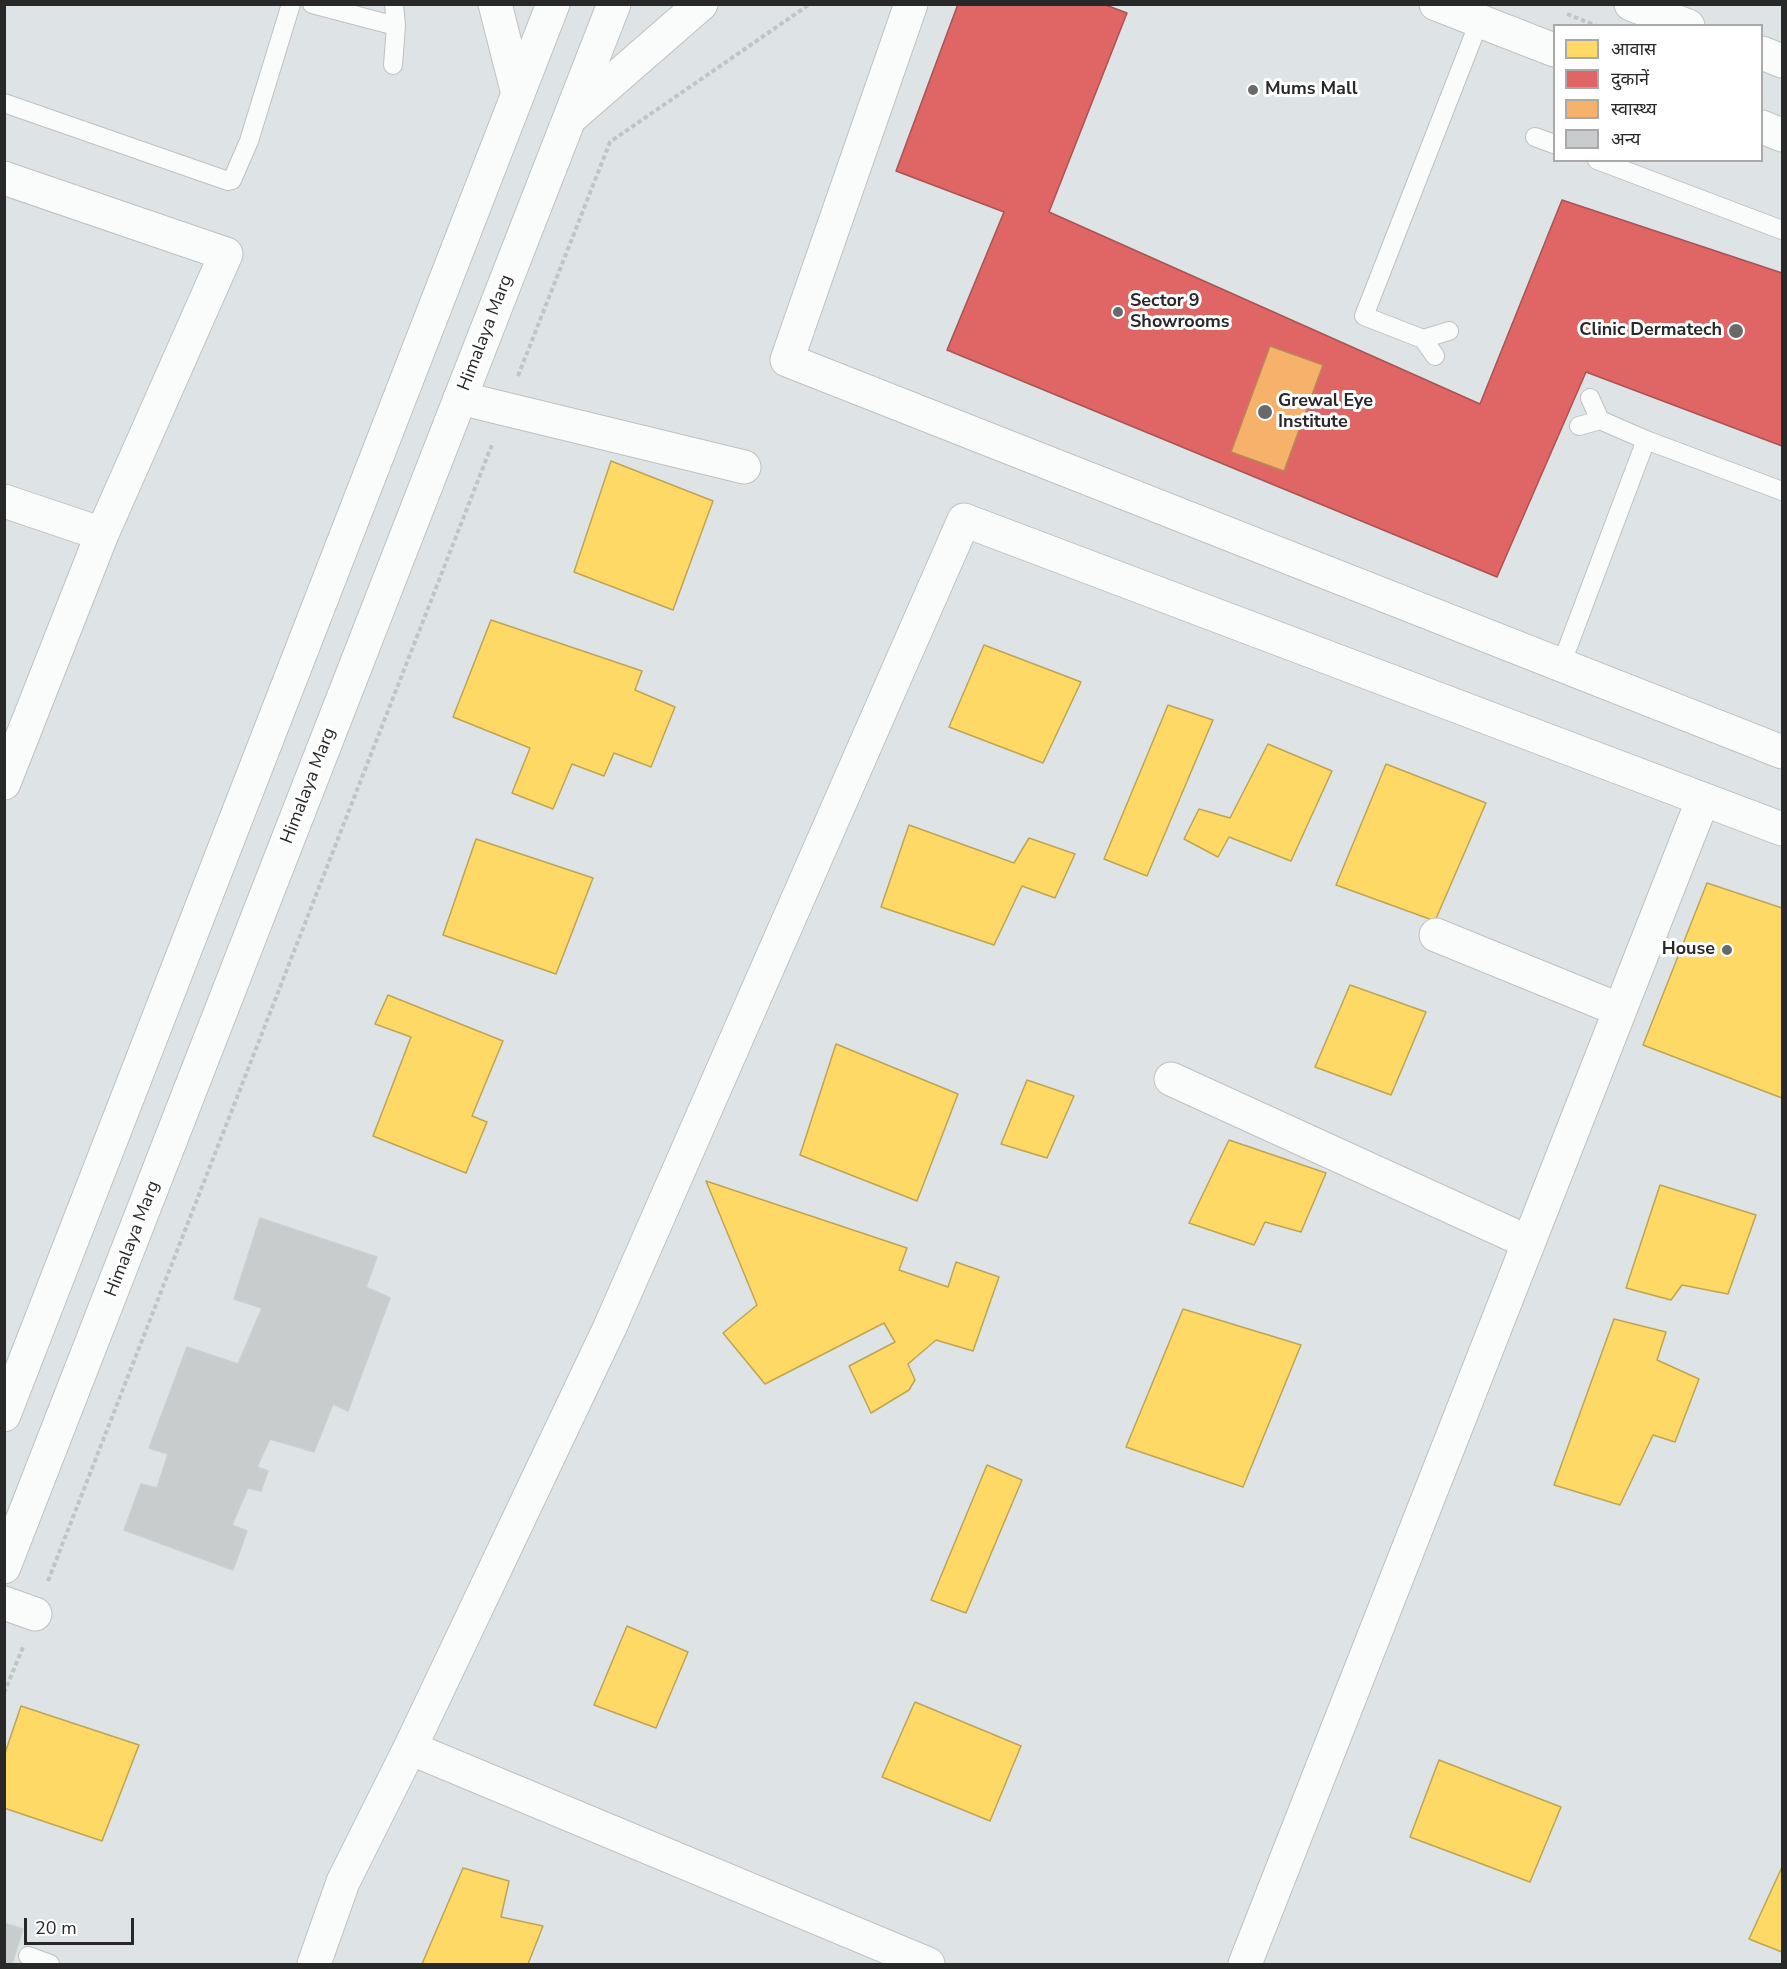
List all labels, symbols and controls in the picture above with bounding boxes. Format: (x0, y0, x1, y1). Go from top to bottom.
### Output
legend (1553, 24, 1763, 162)
text: आवास (1611, 37, 1656, 61)
text: दुकानें (1611, 67, 1649, 91)
place label: Mums Mall (1265, 79, 1357, 101)
marker: Mums Mall (1246, 83, 1260, 97)
text: स्वास्थ्य (1611, 97, 1657, 121)
text: अन्य (1611, 127, 1641, 151)
street label: Himalaya Marg (454, 272, 518, 394)
place label: Sector 9 Showrooms (1130, 291, 1230, 334)
marker: Sector 9 Showrooms (1111, 305, 1125, 319)
place label: Clinic Dermatech (1579, 320, 1722, 342)
marker: Clinic Dermatech (1727, 322, 1745, 340)
place label: Grewal Eye Institute (1278, 391, 1373, 434)
marker: Grewal Eye Institute (1256, 403, 1274, 421)
street label: Himalaya Marg (277, 725, 341, 847)
place label: House (1662, 939, 1715, 961)
marker: House (1720, 943, 1734, 957)
street label: Himalaya Marg (101, 1178, 165, 1300)
scale bar (27, 1906, 136, 1944)
text: 20 m (35, 1916, 77, 1940)

